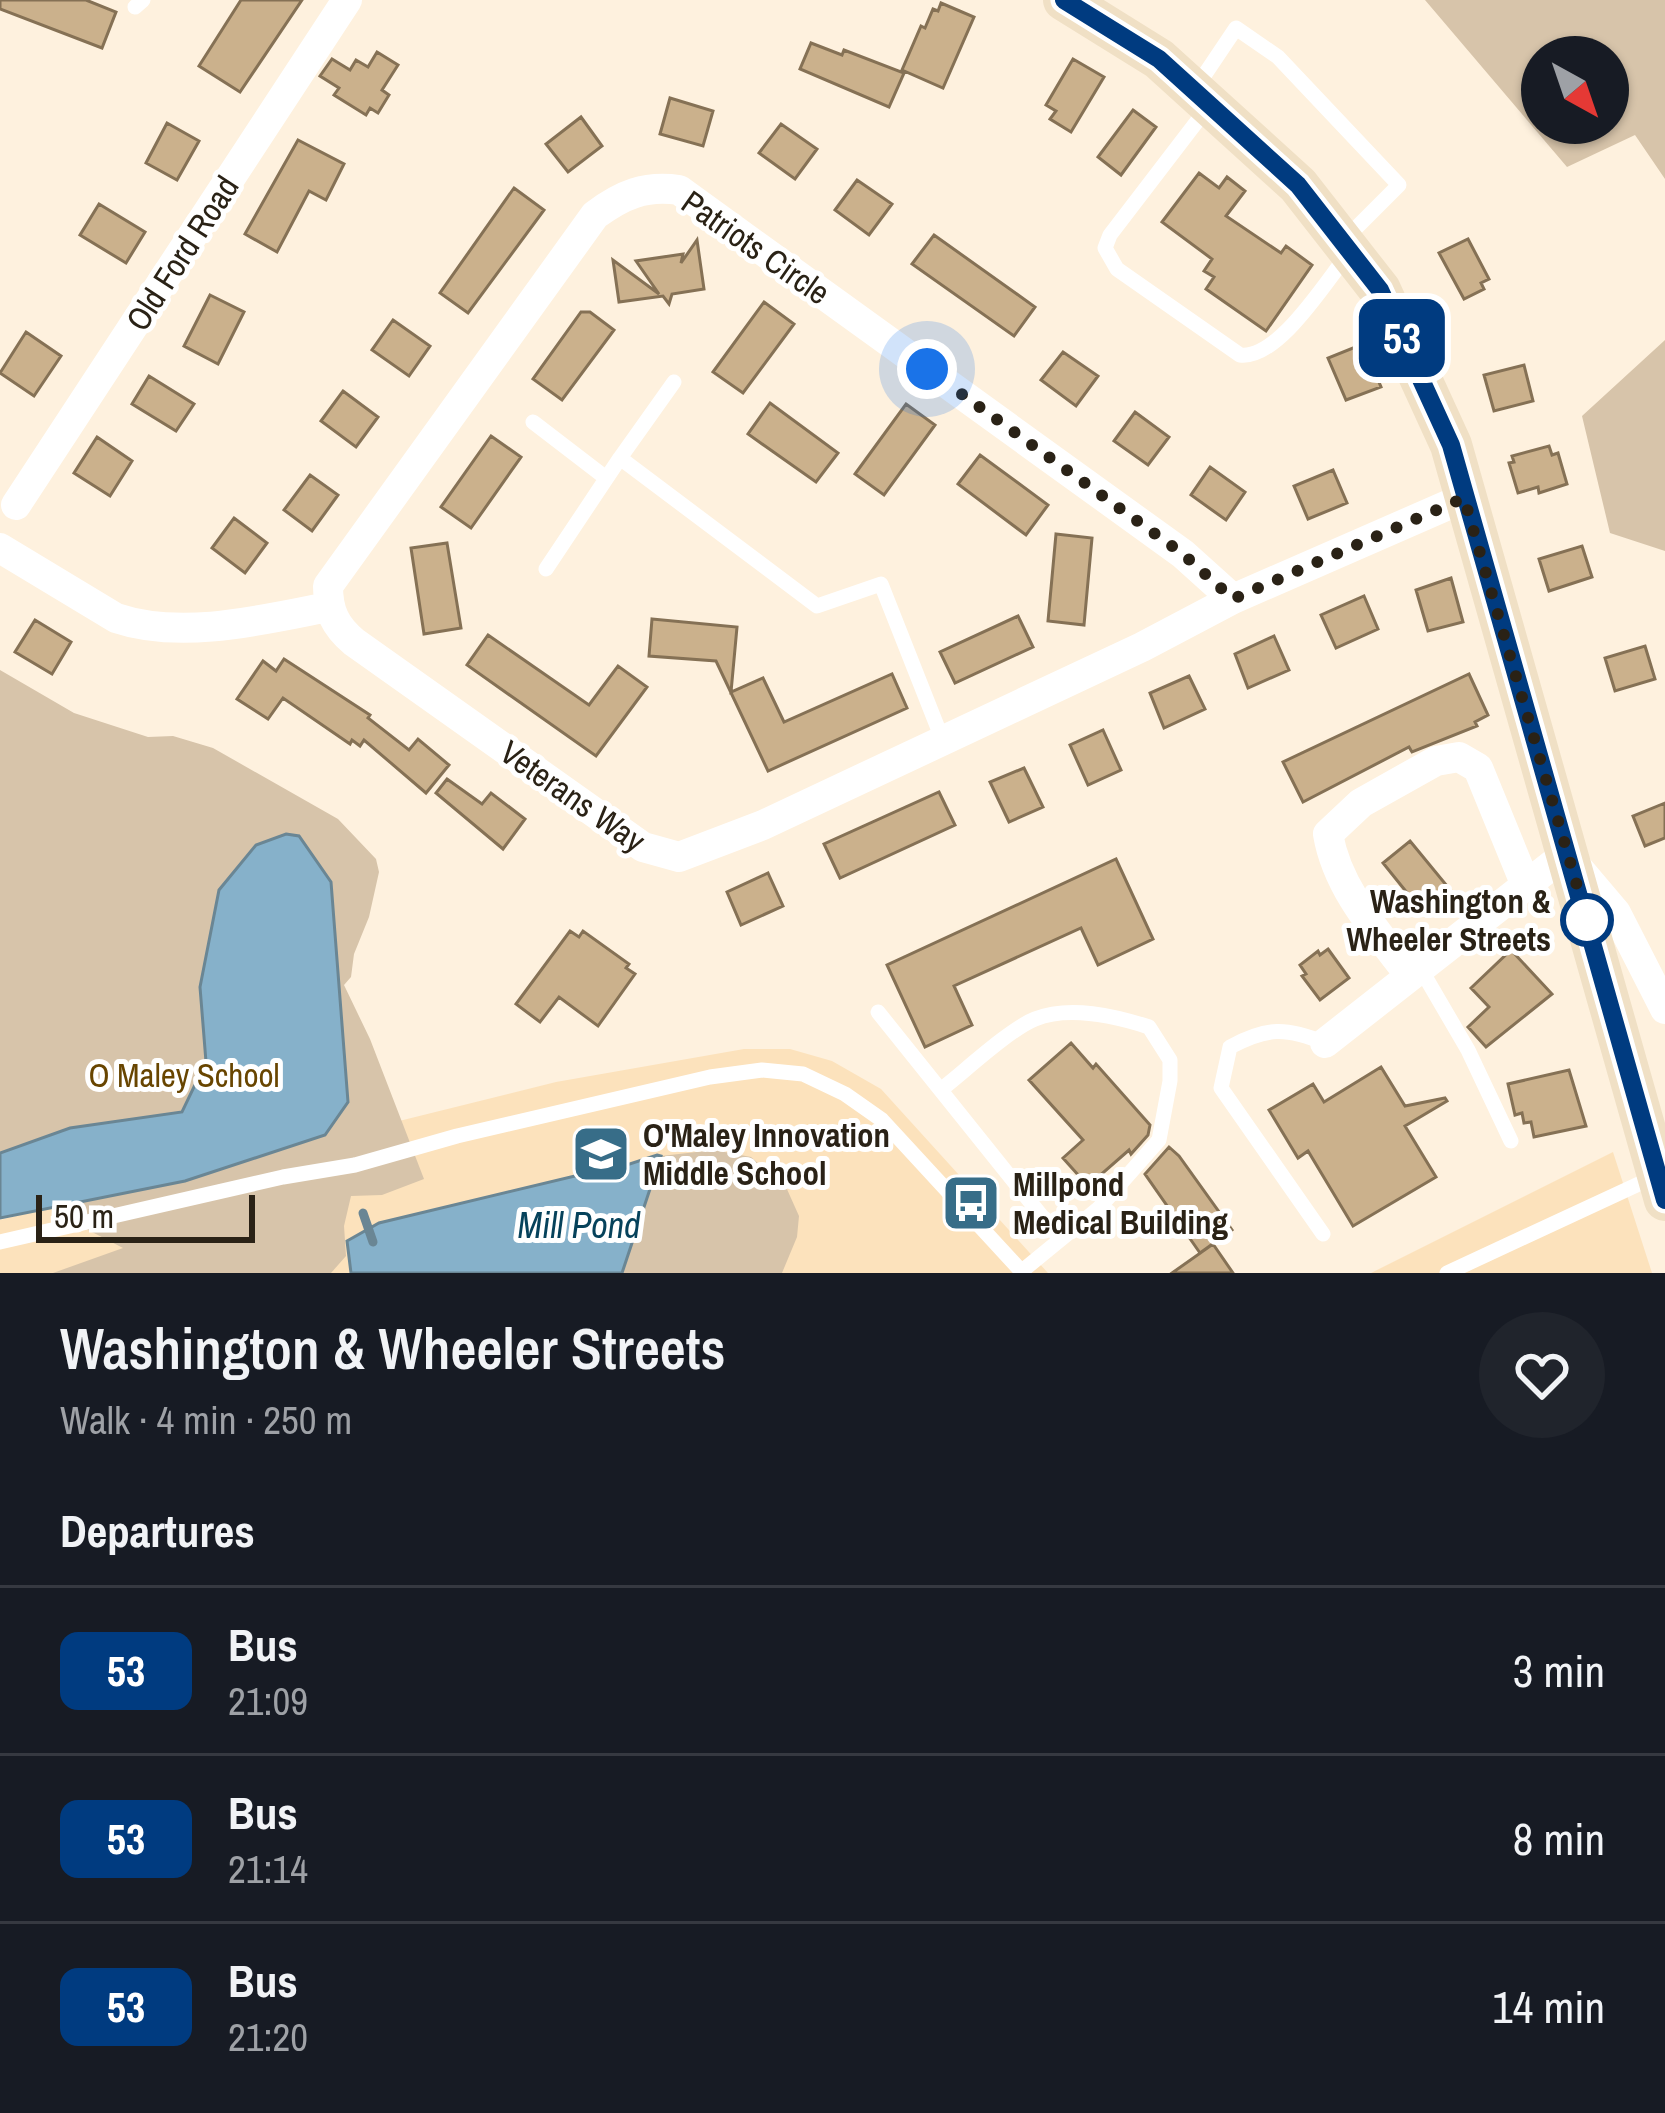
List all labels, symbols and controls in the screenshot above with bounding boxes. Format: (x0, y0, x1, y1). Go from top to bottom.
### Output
north arrow (1521, 36, 1629, 144)
map controls (1521, 36, 1629, 144)
street label: Old Ford Road (116, 167, 248, 339)
street label: Patriots Circle (673, 180, 839, 314)
line badge: 53 (1348, 299, 1456, 377)
text: 53 (1383, 310, 1421, 366)
your location (897, 339, 957, 399)
street label: Veterans Way (492, 730, 655, 862)
place label: Washington & Wheeler Streets (1346, 879, 1551, 961)
marker: Washington & Wheeler Streets (1562, 895, 1612, 945)
park label: O Maley School (88, 1053, 280, 1097)
place label: O'Maley Innovation Middle School (643, 1113, 890, 1195)
school or university icon: O'Maley Innovation Middle School (570, 1123, 632, 1185)
place label: Millpond Medical Building (1013, 1162, 1228, 1244)
bus stop icon: Millpond Medical Building (940, 1172, 1002, 1234)
scale bar (36, 1189, 255, 1242)
text: 50 m (54, 1194, 114, 1238)
water label: Mill Pond (517, 1201, 641, 1249)
text: Washington & Wheeler Streets (60, 1310, 726, 1387)
button: heart (1479, 1312, 1605, 1438)
text: Walk · 4 min · 250 m (60, 1394, 352, 1446)
text: Departures (60, 1500, 255, 1561)
text: Bus (228, 1614, 298, 1675)
text: 3 min (1513, 1640, 1605, 1701)
text: 53 (107, 1643, 145, 1699)
text: 21:09 (228, 1675, 308, 1727)
text: Bus (228, 1782, 298, 1843)
text: 8 min (1513, 1808, 1605, 1869)
text: 53 (107, 1811, 145, 1867)
text: 21:14 (228, 1843, 308, 1895)
text: Bus (228, 1950, 298, 2011)
text: 14 min (1492, 1976, 1605, 2037)
text: 53 (107, 1979, 145, 2035)
text: 21:20 (228, 2011, 308, 2063)

